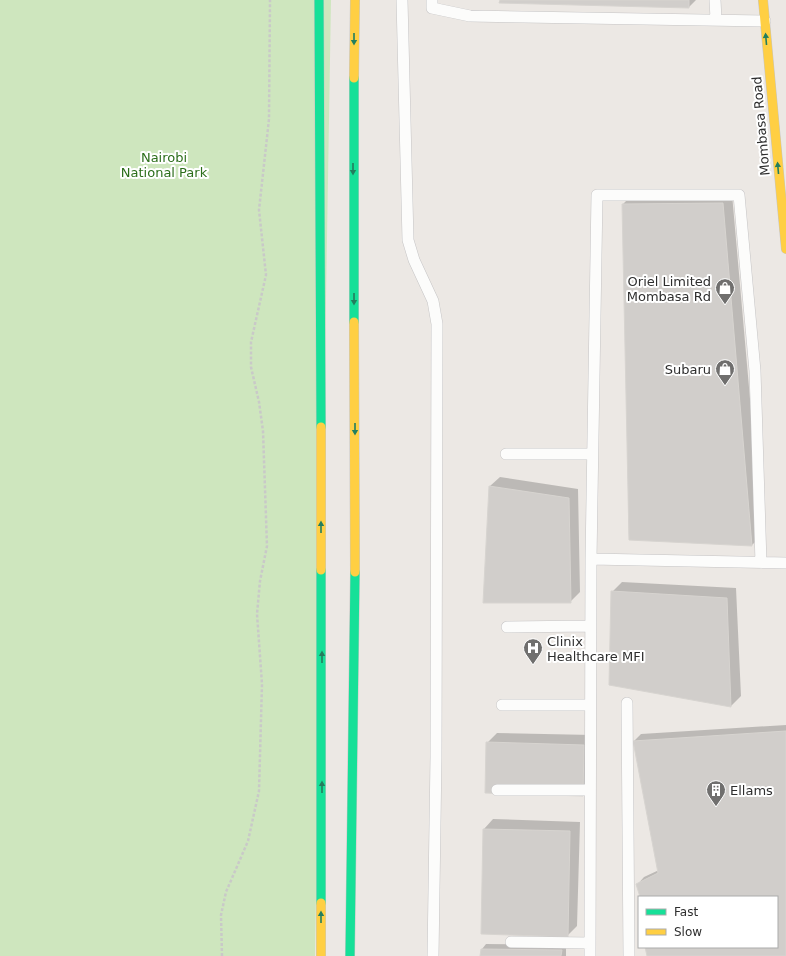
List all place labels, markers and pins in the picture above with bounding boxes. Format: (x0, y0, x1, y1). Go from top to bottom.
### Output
place label: Oriel Limited Mombasa Rd (627, 274, 711, 304)
shop icon: Oriel Limited Mombasa Rd (714, 277, 736, 305)
shop icon: Subaru (714, 358, 736, 386)
place label: Subaru (665, 362, 711, 377)
place label: Clinix Healthcare MFI (547, 634, 645, 664)
hospital icon: Clinix Healthcare MFI (522, 637, 544, 665)
building icon: Ellams (705, 779, 727, 807)
place label: Ellams (730, 783, 773, 798)

